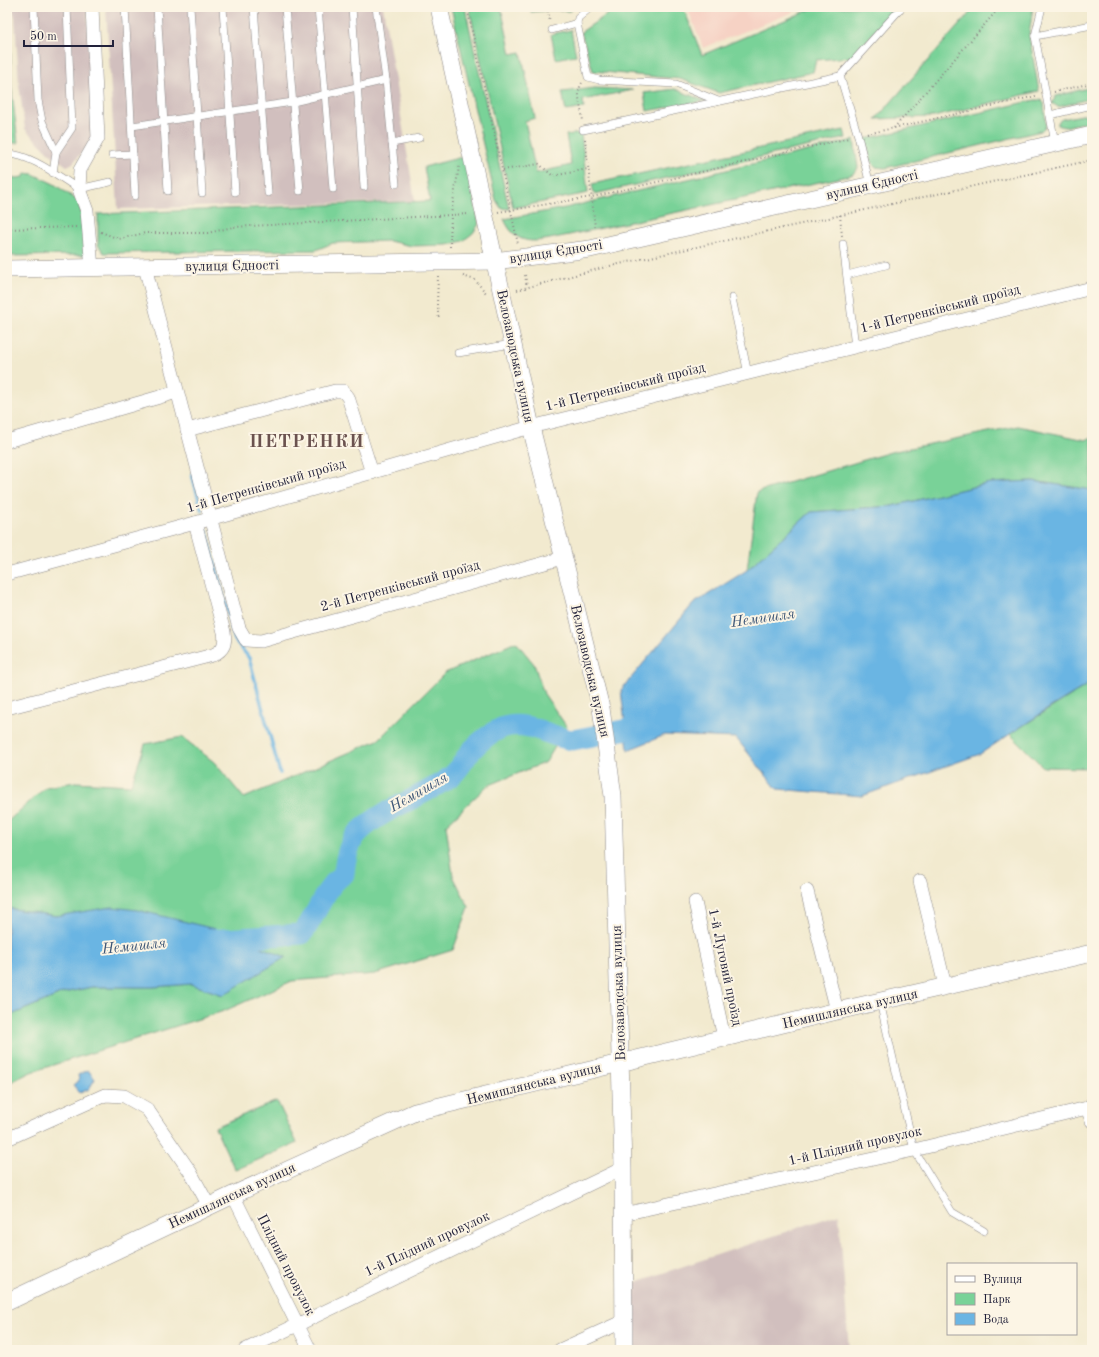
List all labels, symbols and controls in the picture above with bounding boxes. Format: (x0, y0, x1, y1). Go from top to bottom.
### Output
scale bar (24, 22, 113, 48)
text: 50 m (30, 30, 57, 43)
street label: вулиця Єдності (825, 168, 919, 202)
street label: вулиця Єдності (509, 238, 604, 266)
street label: вулиця Єдності (185, 258, 279, 274)
street label: 1-й Петренківський проїзд (859, 282, 1022, 336)
street label: Велозаводська вулиця (494, 288, 536, 424)
street label: 1-й Петренківський проїзд (544, 360, 707, 414)
district label: ПЕТРЕНКИ (249, 433, 365, 451)
street label: 1-й Петренківський проїзд (185, 457, 347, 515)
street label: 2-й Петренківський проїзд (319, 558, 481, 614)
street label: Велозаводська вулиця (568, 603, 612, 739)
water label: Немишля (729, 607, 796, 631)
water label: Немишля (386, 770, 451, 816)
street label: 1-й Луговий проїзд (706, 907, 744, 1027)
street label: Велозаводська вулиця (610, 925, 628, 1061)
water label: Немишля (100, 936, 167, 958)
street label: Немишлянська вулиця (781, 987, 919, 1031)
street label: Немишлянська вулиця (465, 1060, 603, 1108)
street label: 1-й Плідний провулок (787, 1124, 923, 1168)
street label: Немишлянська вулиця (166, 1160, 298, 1232)
street label: 1-й Плідний провулок (362, 1209, 492, 1279)
street label: Плідний провулок (254, 1212, 318, 1318)
legend (947, 1263, 1077, 1335)
text: Вулиця (983, 1274, 1022, 1286)
text: Парк (983, 1294, 1011, 1306)
text: Вода (983, 1314, 1009, 1326)

